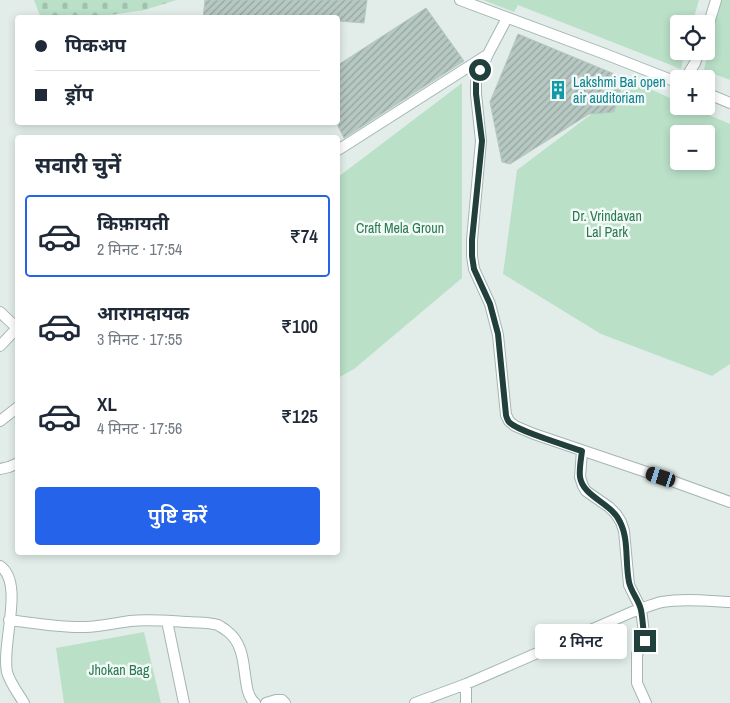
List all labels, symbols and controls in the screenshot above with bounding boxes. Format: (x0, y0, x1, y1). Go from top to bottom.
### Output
map controls (670, 15, 715, 170)
button: locate (670, 15, 715, 60)
text: पिकअप (65, 32, 126, 58)
route start (469, 59, 491, 81)
button: + (670, 70, 715, 115)
place label: Lakshmi Bai open air auditoriam (573, 73, 666, 107)
building icon: Lakshmi Bai open air auditoriam (547, 79, 569, 101)
text: ड्रॉप (65, 81, 93, 107)
button: − (670, 125, 715, 170)
text: सवारी चुनें (35, 150, 121, 180)
park label: Dr. Vrindavan Lal Park (572, 207, 642, 241)
text: किफ़ायती (97, 210, 169, 236)
icon: car (37, 214, 82, 259)
park label: Craft Mela Groun (356, 219, 444, 237)
text: ₹74 (290, 223, 318, 249)
text: 2 मिनट · 17:54 (97, 238, 182, 260)
text: आरामदायक (97, 300, 189, 326)
icon: car (37, 304, 82, 349)
text: ₹100 (281, 313, 318, 339)
text: 3 मिनट · 17:55 (97, 328, 182, 350)
text: XL (97, 391, 117, 417)
icon: car (37, 394, 82, 439)
text: ₹125 (281, 403, 318, 429)
text: 4 मिनट · 17:56 (97, 417, 182, 439)
car (644, 465, 677, 489)
button: पुष्टि करें (35, 487, 320, 545)
callout: 2 मिनट (535, 624, 628, 658)
text: 2 मिनट (559, 630, 603, 652)
route end (634, 630, 656, 652)
park label: Jhokan Bag (89, 661, 150, 679)

